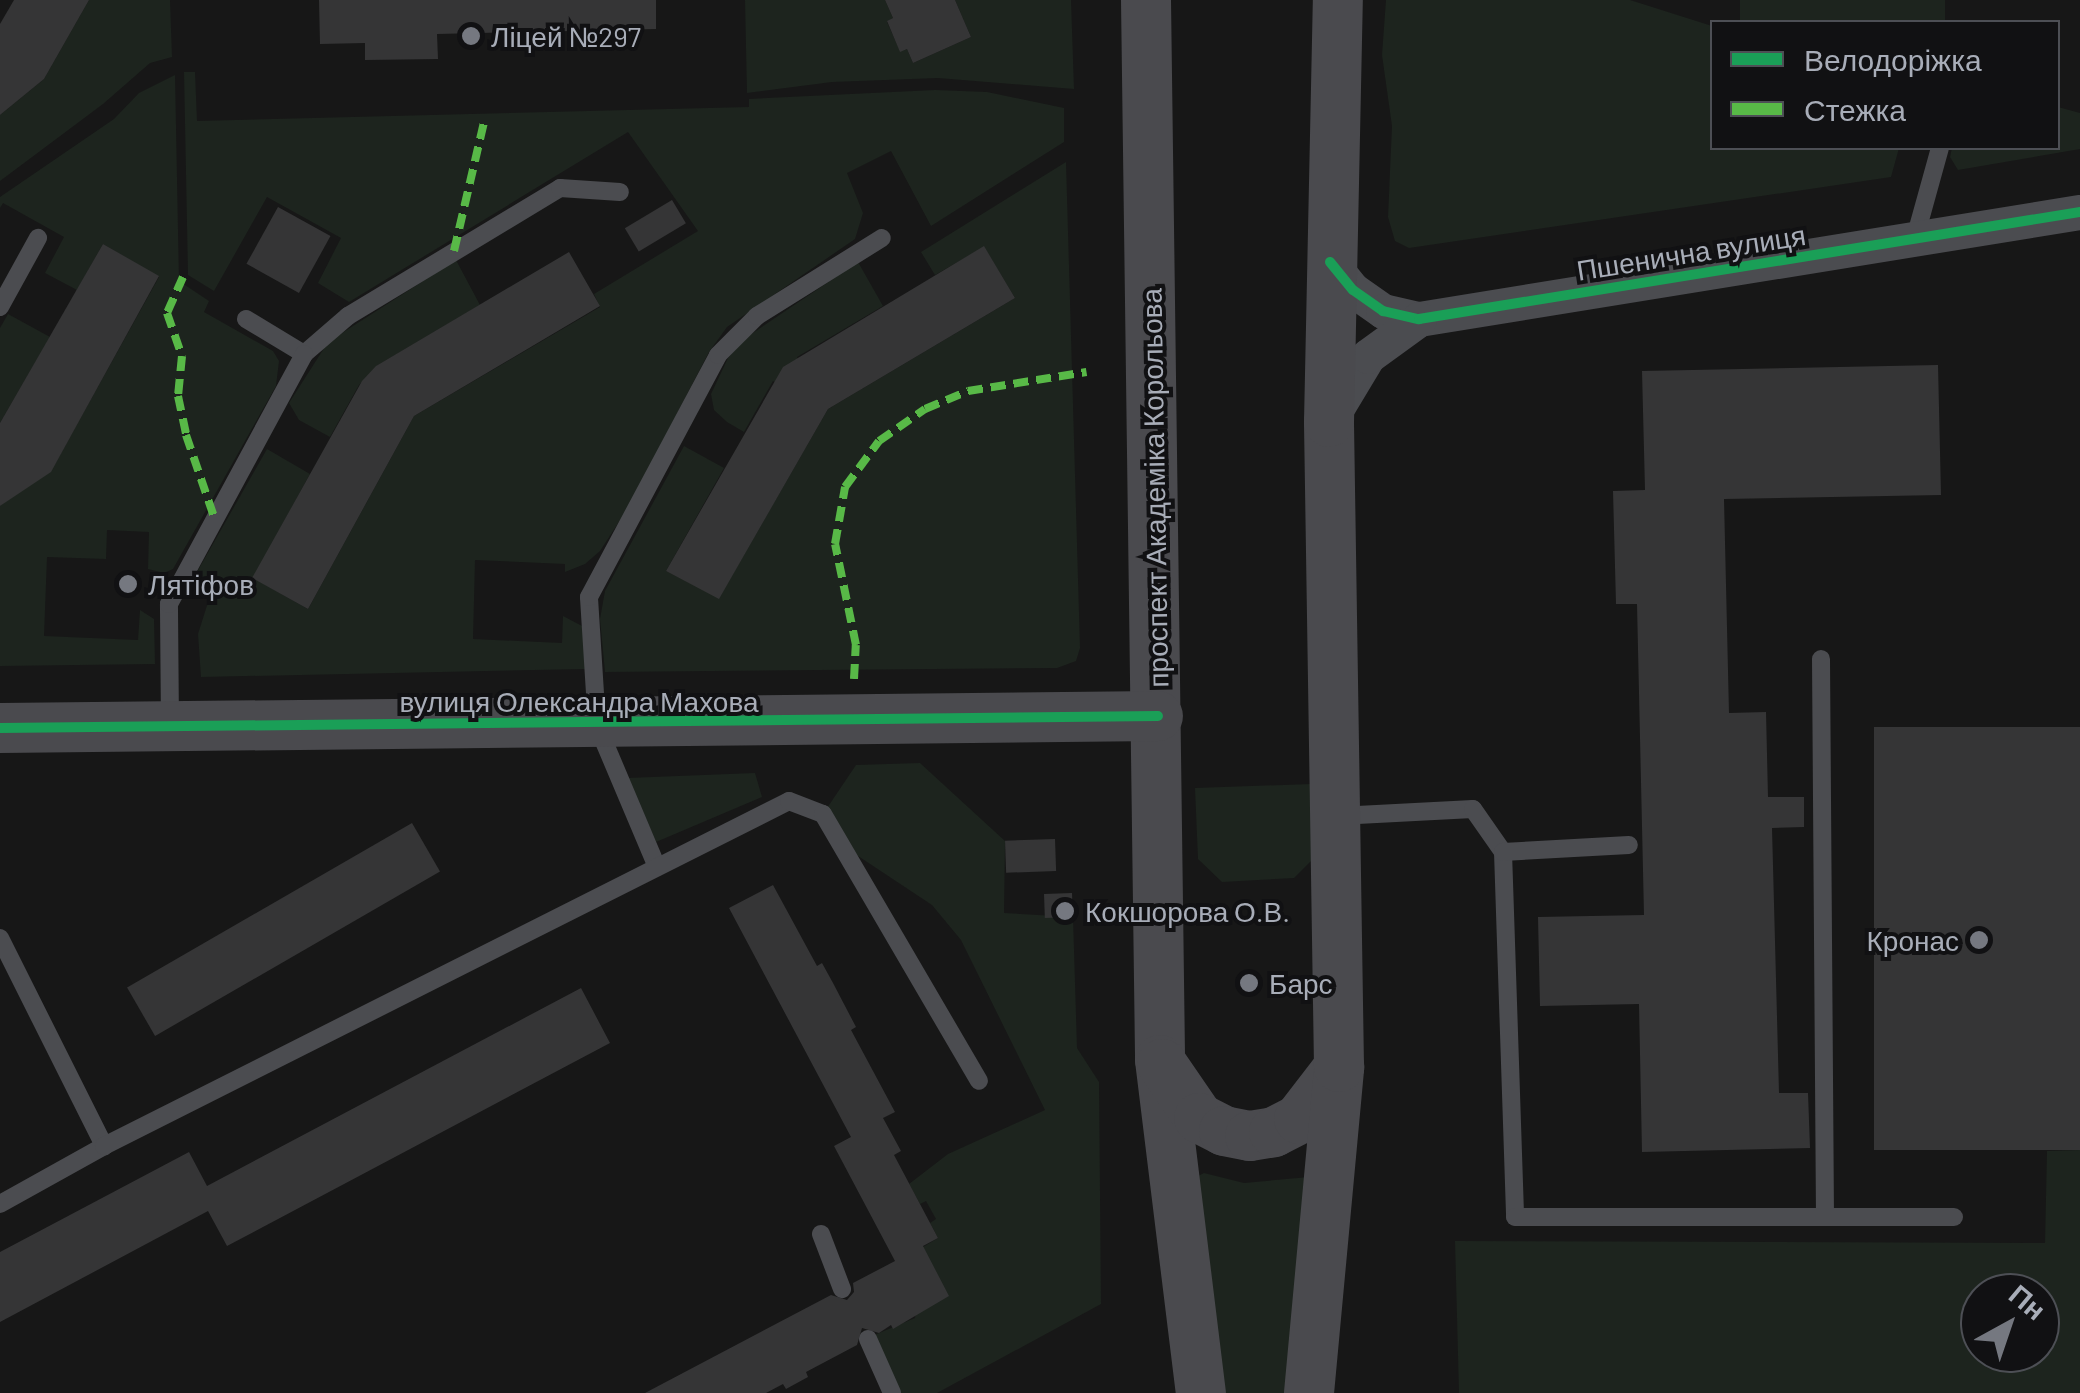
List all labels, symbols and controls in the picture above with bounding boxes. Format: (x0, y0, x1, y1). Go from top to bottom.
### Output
place label: Ліцей №297 (491, 19, 641, 53)
legend (1710, 20, 2060, 150)
marker: Ліцей №297 (460, 25, 482, 47)
text: Велодоріжка (1804, 41, 1982, 77)
text: Стежка (1804, 91, 1906, 127)
street label: Пшенична вулиця (1574, 217, 1808, 287)
street label: проспект Академіка Корольова (1134, 288, 1174, 688)
place label: Лятіфов (148, 567, 254, 601)
marker: Лятіфов (117, 573, 139, 595)
street label: вулиця Олександра Махова (399, 684, 759, 718)
place label: Кокшорова О.В. (1085, 894, 1290, 928)
marker: Кокшорова О.В. (1054, 900, 1076, 922)
place label: Кронас (1867, 923, 1959, 957)
marker: Кронас (1968, 929, 1990, 951)
place label: Барс (1269, 966, 1333, 1000)
marker: Барс (1238, 972, 1260, 994)
north arrow (1960, 1273, 2060, 1373)
text: Пн (2003, 1277, 2053, 1326)

